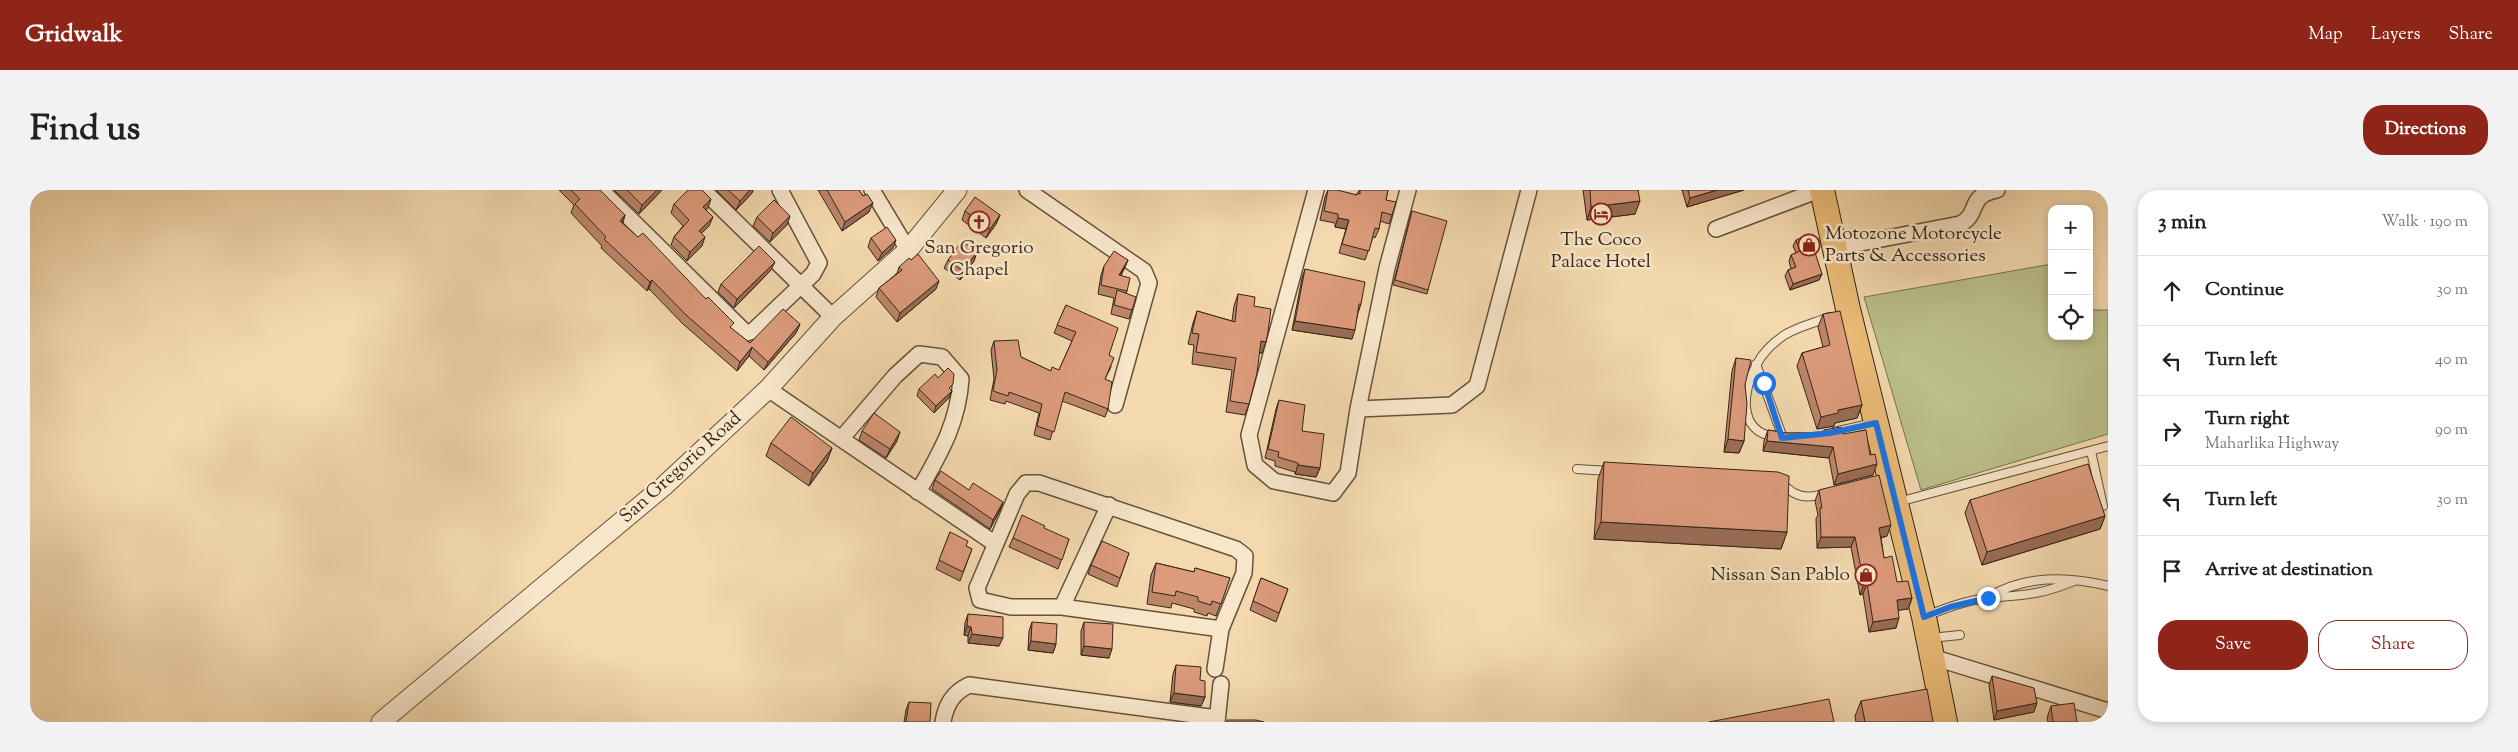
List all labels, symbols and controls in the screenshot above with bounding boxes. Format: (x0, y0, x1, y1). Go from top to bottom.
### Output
text: Gridwalk (25, 18, 123, 52)
text: Map (2308, 22, 2343, 48)
text: Layers (2371, 22, 2421, 48)
text: Share (2449, 22, 2493, 48)
text: Find us (30, 105, 140, 156)
button: Directions (2363, 105, 2488, 155)
hotel icon: The Coco Palace Hotel (1589, 202, 1613, 226)
map controls (2048, 205, 2093, 340)
button: + (2048, 205, 2093, 250)
text: 3 min (2158, 208, 2207, 238)
church icon: San Gregorio Chapel (967, 210, 991, 234)
text: Walk · 190 m (2381, 211, 2468, 234)
place label: Motozone Motorcycle Parts & Accessories (1825, 221, 2002, 270)
place label: The Coco Palace Hotel (1551, 227, 1651, 276)
shop icon: Motozone Motorcycle Parts & Accessories (1797, 233, 1821, 257)
place label: San Gregorio Chapel (924, 235, 1034, 284)
button: − (2048, 250, 2093, 295)
icon: ahead (2158, 277, 2186, 305)
text: Continue (2205, 277, 2284, 304)
text: 30 m (2437, 279, 2468, 302)
button: locate (2048, 295, 2093, 340)
icon: left (2158, 347, 2186, 375)
text: Turn left (2205, 347, 2277, 374)
text: 40 m (2435, 349, 2468, 372)
route start (1753, 372, 1776, 395)
street label: San Gregorio Road (614, 406, 748, 530)
text: Turn right (2205, 406, 2289, 433)
icon: right (2158, 417, 2186, 445)
text: 90 m (2435, 419, 2468, 442)
text: Maharlika Highway (2205, 433, 2339, 456)
icon: left (2158, 487, 2186, 515)
text: Turn left (2205, 487, 2277, 514)
text: 30 m (2437, 489, 2468, 512)
icon: arrive (2158, 557, 2186, 585)
text: Arrive at destination (2205, 557, 2373, 584)
place label: Nissan San Pablo (1710, 562, 1850, 589)
shop icon: Nissan San Pablo (1854, 563, 1878, 587)
route end (1977, 587, 2000, 610)
button: Save (2158, 620, 2308, 670)
button: Share (2318, 620, 2468, 670)

